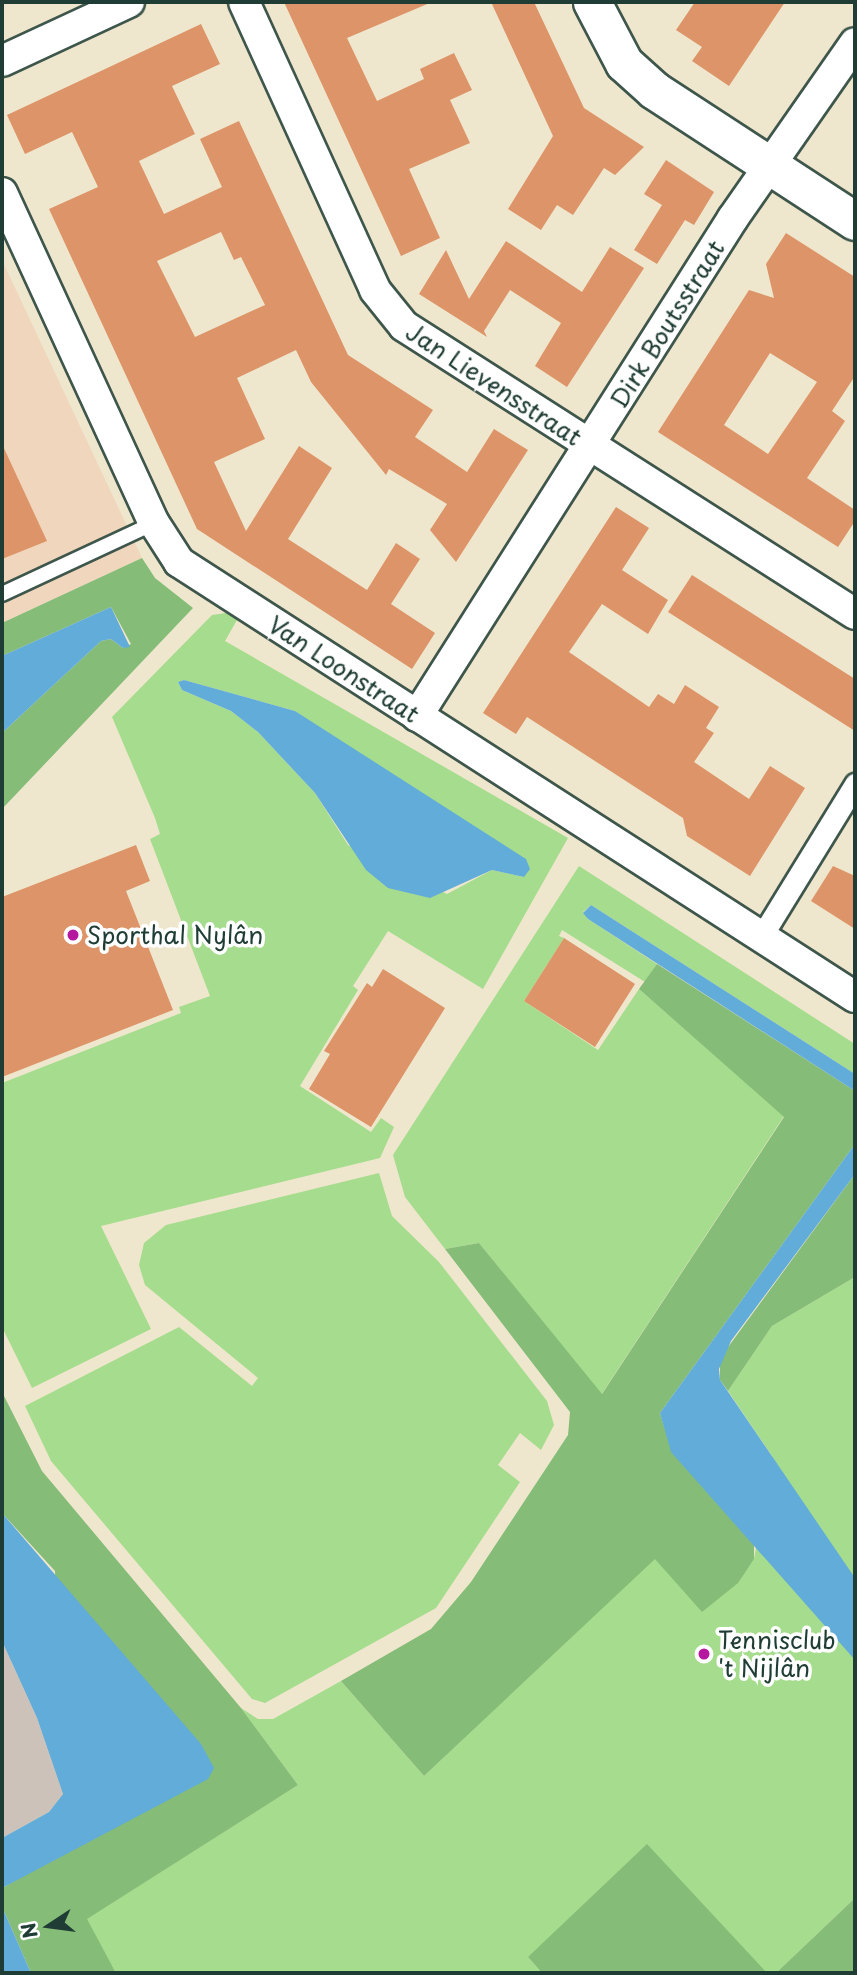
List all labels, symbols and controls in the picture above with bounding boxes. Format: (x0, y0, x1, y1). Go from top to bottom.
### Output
street label: Dirk Boutsstraat (603, 234, 731, 414)
street label: Jan Lievensstraat (401, 317, 587, 451)
street label: Van Loonstraat (263, 610, 425, 728)
place label: Sporthal Nylân (87, 921, 264, 949)
marker: Sporthal Nylân (65, 927, 81, 943)
place label: Tennisclub 't Nijlân (718, 1626, 836, 1682)
marker: Tennisclub 't Nijlân (696, 1646, 712, 1662)
north arrow (14, 1891, 84, 1961)
text: N (13, 1920, 44, 1941)

